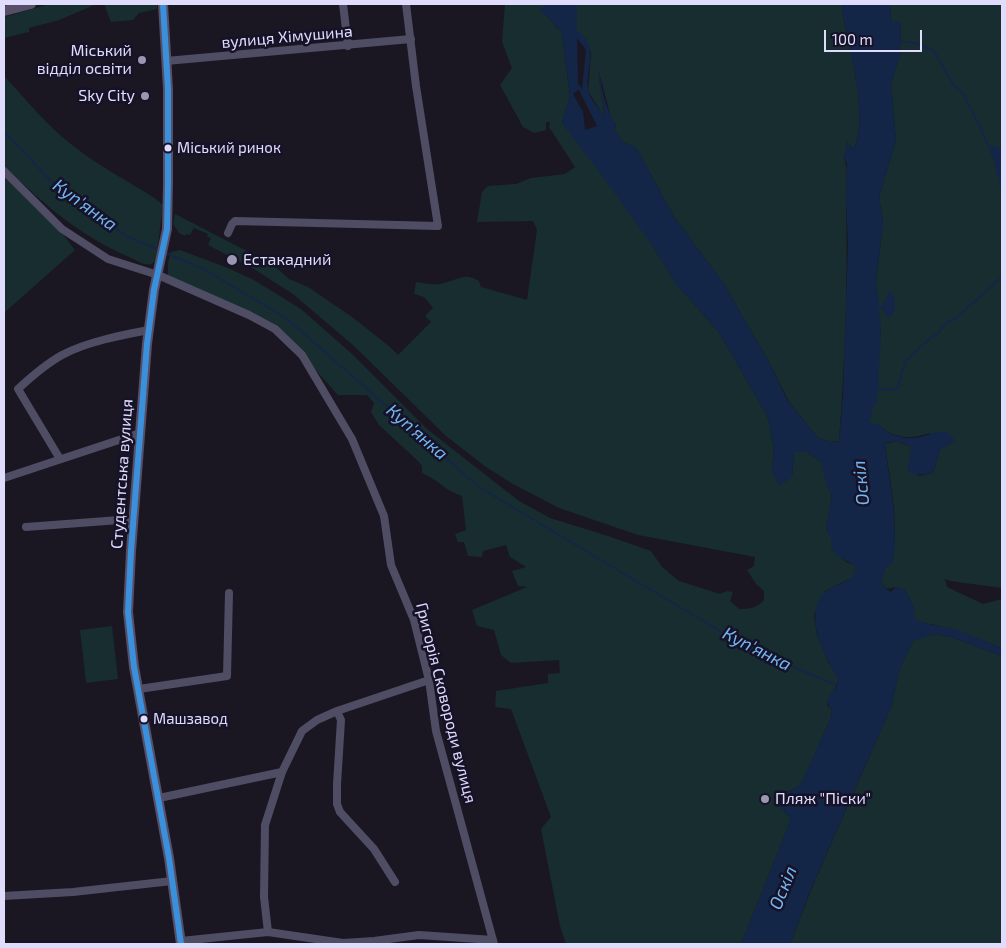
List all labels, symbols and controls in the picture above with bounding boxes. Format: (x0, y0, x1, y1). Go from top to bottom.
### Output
scale bar (826, 20, 924, 52)
street label: вулиця Хімушина (221, 22, 353, 52)
text: 100 m (832, 30, 873, 48)
place label: Міський відділ освіти (37, 41, 132, 79)
marker: Міський відділ освіти (136, 54, 148, 66)
place label: Sky City (78, 86, 135, 106)
marker: Sky City (139, 90, 151, 102)
place label: Міський ринок (177, 139, 281, 157)
marker: Міський ринок (163, 143, 173, 153)
water label: Куп'янка (49, 174, 121, 236)
place label: Естакадний (243, 250, 331, 270)
marker: Естакадний (225, 253, 239, 267)
street label: Студентська вулиця (107, 398, 137, 550)
water label: Куп'янка (382, 400, 452, 464)
water label: Оскіл (848, 460, 874, 506)
street label: Григорія Сковороди вулиця (412, 601, 480, 805)
water label: Куп'янка (719, 623, 795, 675)
place label: Машзавод (153, 710, 228, 728)
marker: Машзавод (139, 714, 149, 724)
place label: Пляж "Піски" (775, 789, 871, 809)
marker: Пляж "Піски" (759, 793, 771, 805)
water label: Оскіл (765, 863, 801, 913)

